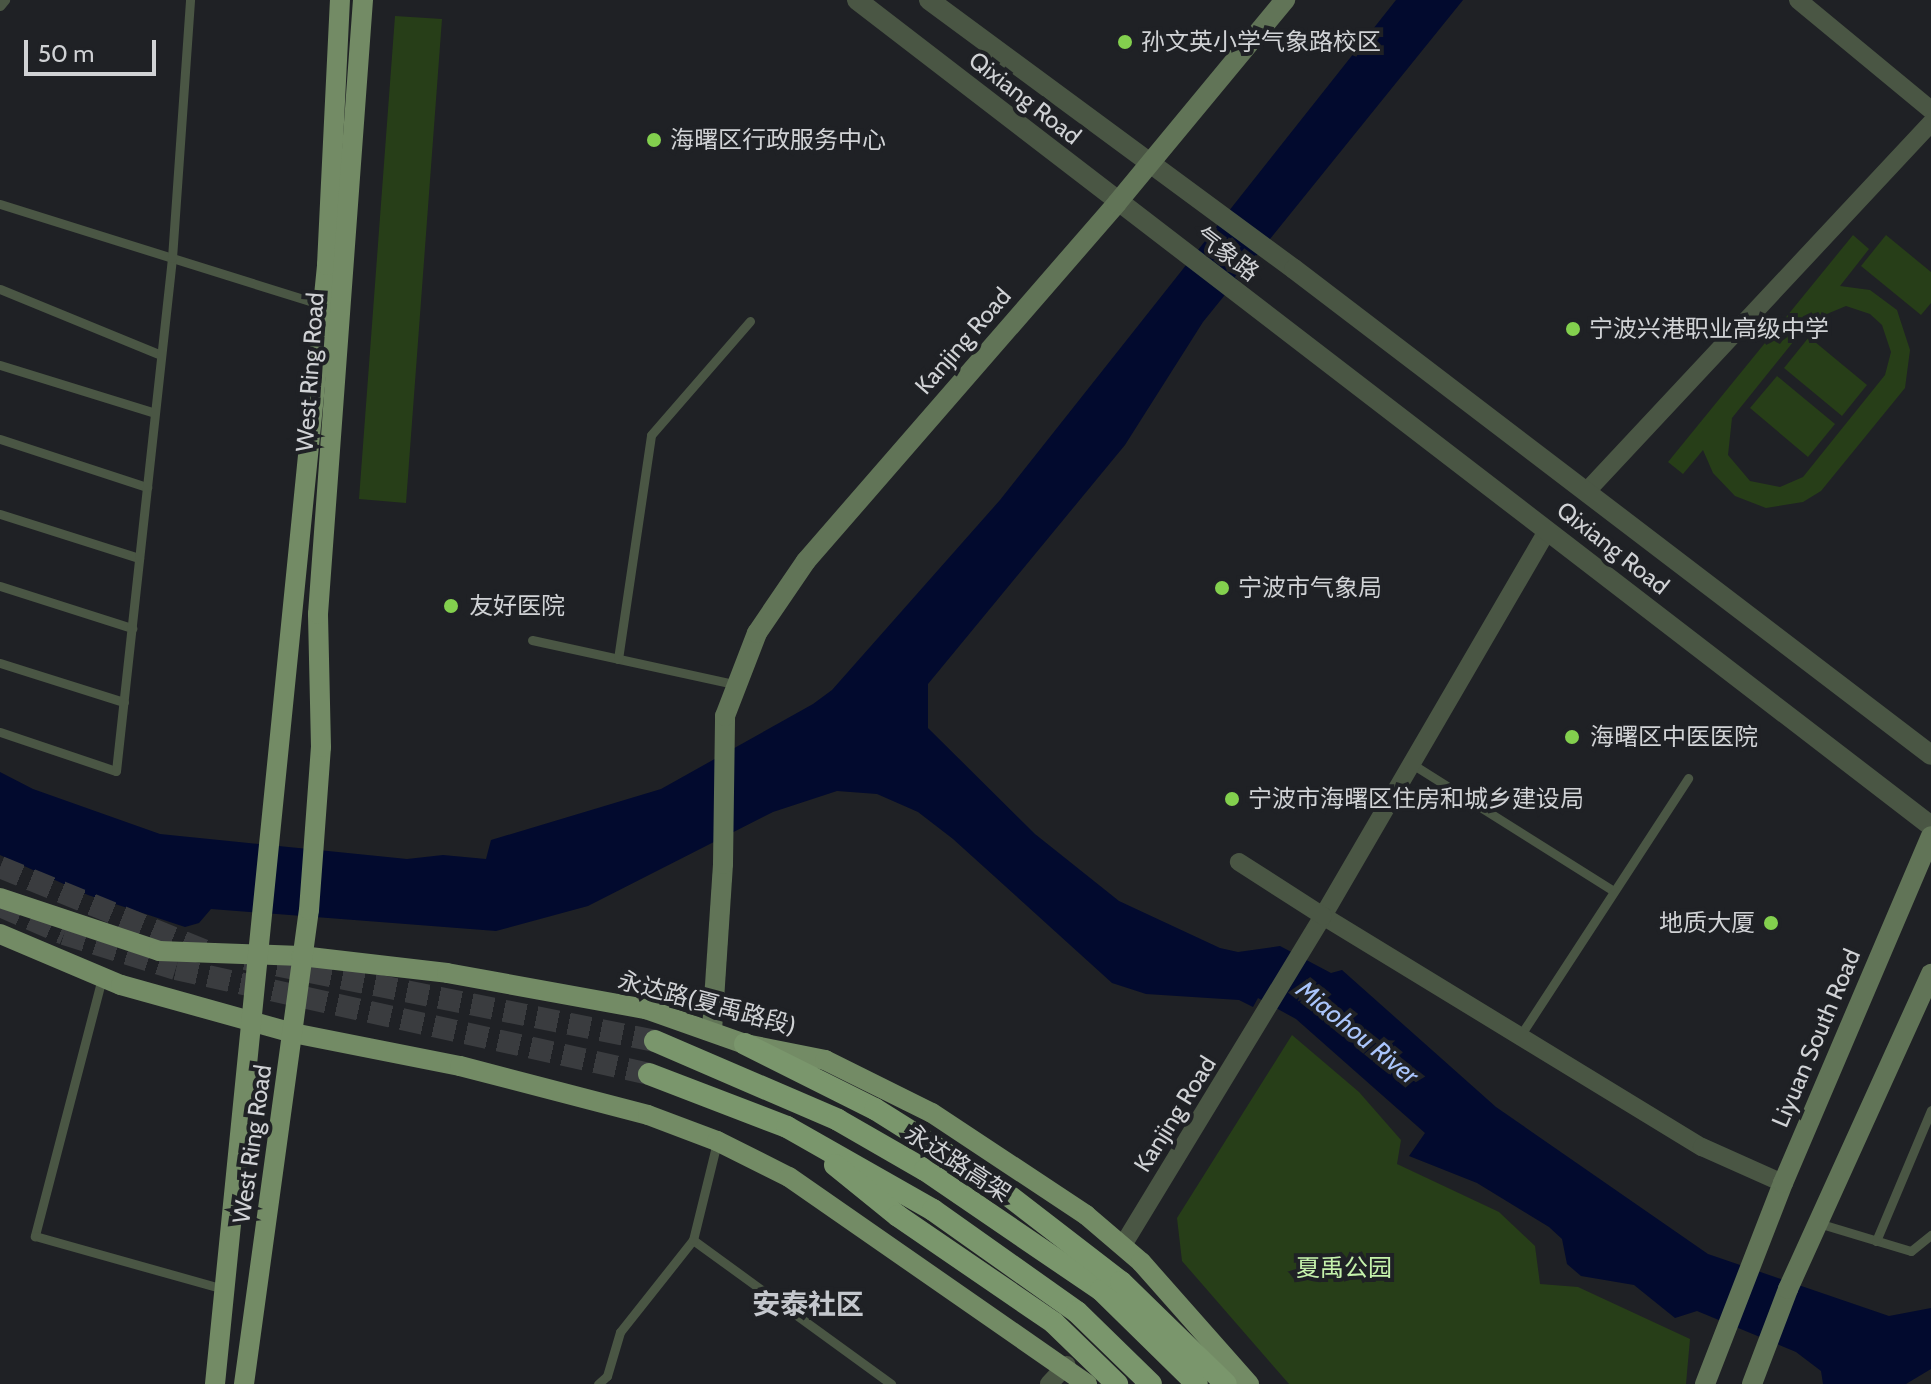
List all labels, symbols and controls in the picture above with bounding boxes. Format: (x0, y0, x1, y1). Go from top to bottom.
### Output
scale bar (28, 24, 160, 74)
place label: 孙文英小学气象路校区 (1141, 28, 1381, 56)
marker: 孙文英小学气象路校区 (1116, 33, 1134, 51)
text: 50 m (38, 39, 94, 68)
street label: Qixiang Road (963, 45, 1087, 151)
place label: 海曙区行政服务中心 (670, 126, 886, 154)
marker: 海曙区行政服务中心 (645, 131, 663, 149)
street label: 气象路 (1190, 221, 1264, 287)
street label: Kanjing Road (909, 282, 1017, 400)
street label: West Ring Road (290, 291, 330, 453)
place label: 宁波兴港职业高级中学 (1589, 315, 1829, 343)
marker: 宁波兴港职业高级中学 (1564, 320, 1582, 338)
street label: Qixiang Road (1551, 495, 1675, 601)
place label: 宁波市气象局 (1238, 574, 1382, 602)
marker: 宁波市气象局 (1213, 579, 1231, 597)
place label: 友好医院 (469, 592, 565, 620)
marker: 友好医院 (440, 595, 462, 617)
place label: 海曙区中医医院 (1590, 723, 1758, 751)
marker: 海曙区中医医院 (1561, 726, 1583, 748)
place label: 宁波市海曙区住房和城乡建设局 (1248, 785, 1584, 813)
marker: 宁波市海曙区住房和城乡建设局 (1223, 790, 1241, 808)
place label: 地质大厦 (1659, 909, 1755, 937)
marker: 地质大厦 (1762, 914, 1780, 932)
street label: Liyuan South Road (1766, 945, 1866, 1131)
street label: 永达路(夏禹路段) (615, 965, 799, 1041)
water label: Miaohou River (1290, 974, 1424, 1092)
street label: Kanjing Road (1128, 1051, 1222, 1177)
street label: West Ring Road (227, 1063, 277, 1225)
street label: 永达路高架 (900, 1118, 1016, 1208)
park label: 夏禹公园 (1296, 1254, 1392, 1282)
district label: 安泰社区 (752, 1287, 864, 1321)

